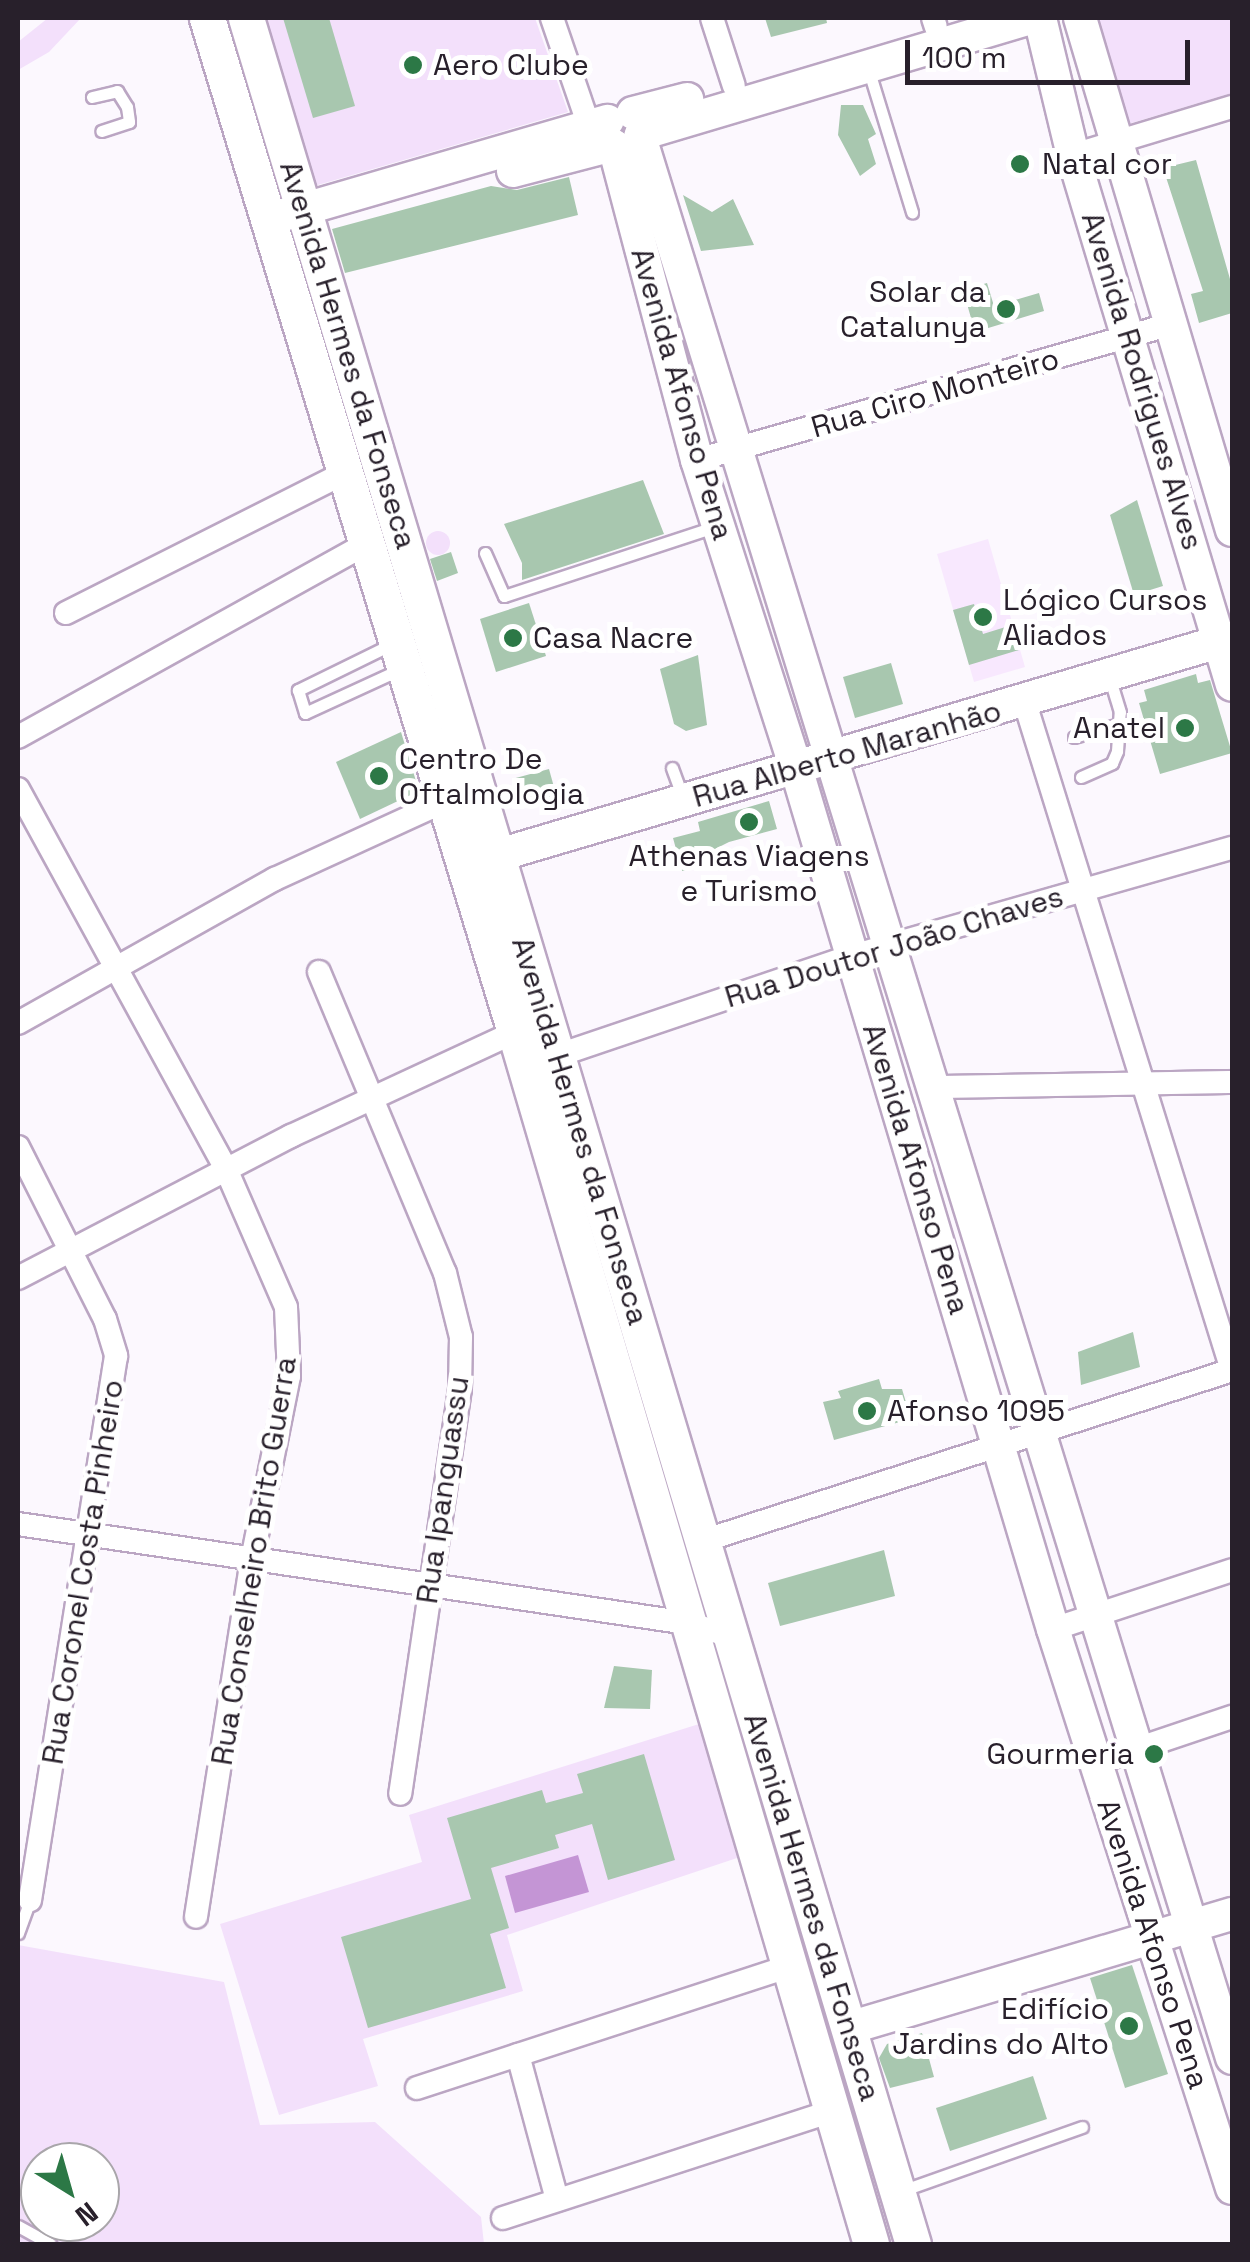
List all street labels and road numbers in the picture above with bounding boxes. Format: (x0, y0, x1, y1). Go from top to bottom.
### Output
street label: Avenida Hermes da Fonseca (272, 157, 424, 553)
street label: Avenida Rodrigues Alves (1073, 208, 1211, 554)
street label: Avenida Afonso Pena (623, 244, 741, 544)
street label: Rua Ciro Monteiro (807, 340, 1063, 446)
street label: Rua Alberto Maranhão (688, 693, 1006, 815)
street label: Rua Doutor João Chaves (721, 878, 1067, 1016)
street label: Avenida Hermes da Fonseca (504, 933, 656, 1329)
street label: Avenida Afonso Pena (855, 1019, 977, 1319)
street label: Rua Conselheiro Brito Guerra (204, 1354, 304, 1768)
street label: Rua Ipanguassu (409, 1374, 477, 1606)
street label: Rua Coronel Costa Pinheiro (35, 1377, 131, 1767)
street label: Avenida Hermes da Fonseca (736, 1709, 888, 2105)
street label: Avenida Afonso Pena (1089, 1795, 1217, 2093)

